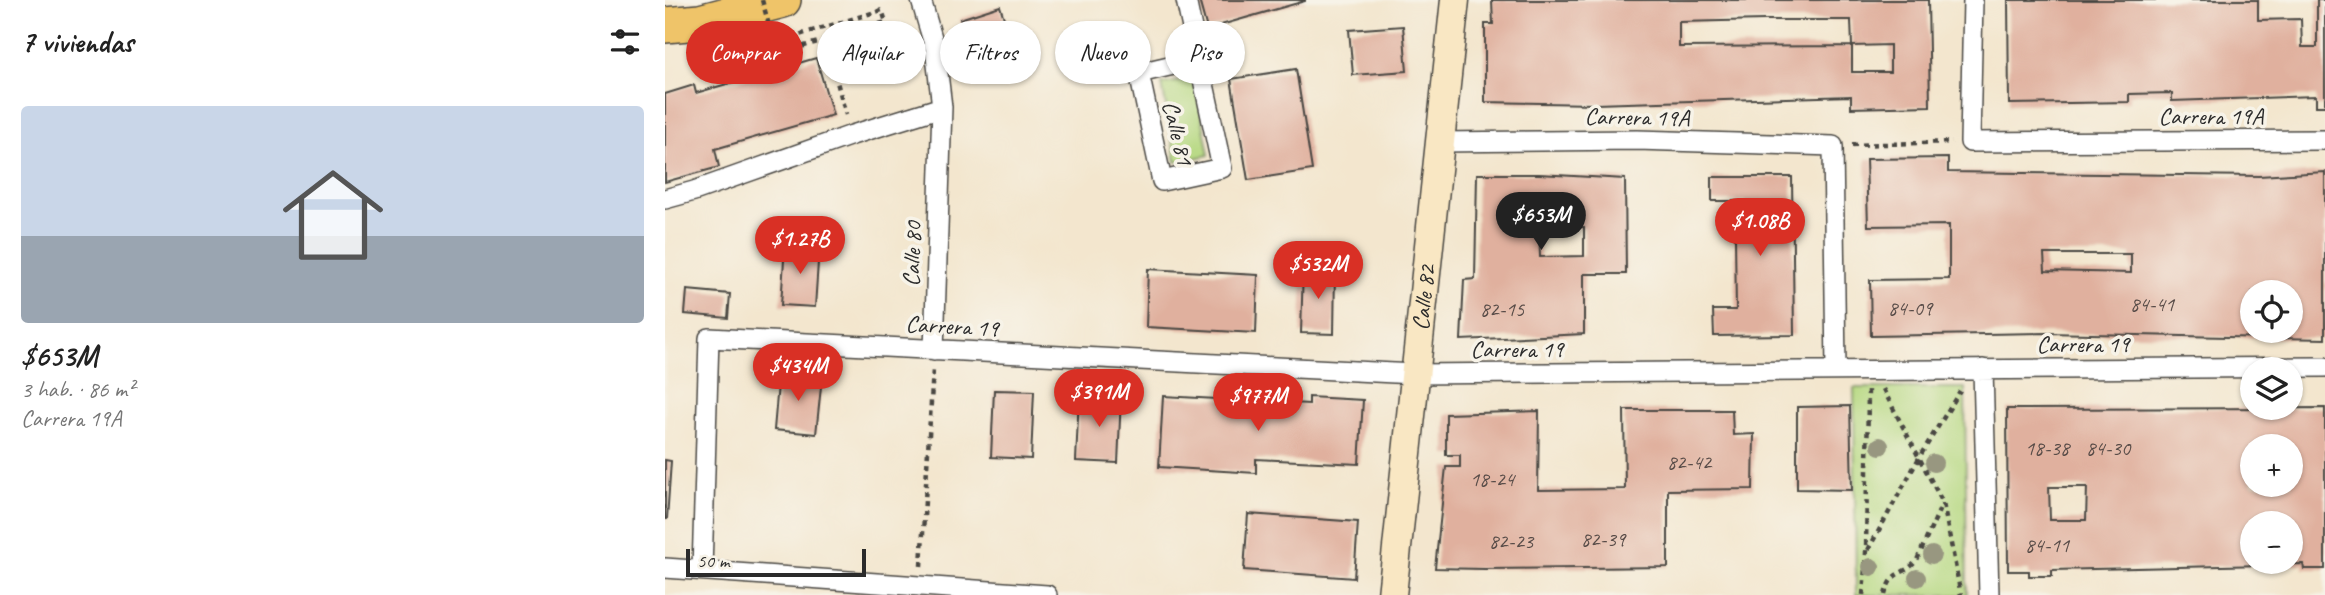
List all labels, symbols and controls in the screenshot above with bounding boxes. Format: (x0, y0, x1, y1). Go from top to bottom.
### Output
chip: Comprar (686, 21, 803, 84)
chip: Alquilar (817, 21, 926, 84)
chip: Filtros (940, 21, 1041, 84)
chip: Nuevo (1055, 21, 1151, 84)
chip: Piso (1165, 21, 1245, 84)
text: 7 viviendas (21, 23, 133, 61)
icon: filters (606, 23, 644, 61)
street label: Calle 81 (1156, 98, 1201, 169)
street label: Carrera 19A (1584, 101, 1691, 133)
street label: Carrera 19A (2159, 101, 2264, 131)
icon: home (270, 152, 396, 278)
pin: $653M (1492, 192, 1590, 252)
pin: $1.08B (1703, 198, 1817, 258)
text: $653M (1512, 200, 1570, 229)
text: $1.08B (1731, 206, 1789, 235)
pin: $1.27B (743, 216, 857, 276)
street label: Calle 80 (896, 219, 928, 287)
text: $1.27B (771, 224, 829, 253)
pin: $532M (1269, 242, 1367, 301)
text: $532M (1289, 249, 1347, 278)
street label: Calle 82 (1405, 261, 1442, 332)
map controls (2240, 280, 2303, 574)
button: locate (2240, 280, 2303, 343)
house number: 84-41 (2130, 291, 2176, 317)
house number: 84-09 (1888, 295, 1934, 321)
house number: 82-15 (1480, 296, 1526, 322)
street label: Carrera 19 (905, 309, 1001, 344)
street label: Carrera 19 (2037, 329, 2132, 359)
street label: Carrera 19 (1471, 334, 1566, 364)
text: $653M (21, 337, 97, 375)
pin: $434M (749, 344, 847, 403)
text: $434M (769, 351, 827, 380)
button: layers (2240, 357, 2303, 420)
pin: $391M (1050, 370, 1148, 429)
pin: $977M (1209, 374, 1307, 433)
text: 3 hab. · 86 m² (21, 375, 134, 404)
text: $391M (1070, 377, 1128, 406)
text: $977M (1229, 381, 1287, 410)
text: Carrera 19A (21, 404, 121, 433)
button: + (2240, 434, 2303, 497)
house number: 18-38 (2025, 435, 2072, 461)
house number: 84-30 (2086, 435, 2132, 461)
house number: 82-42 (1667, 449, 1713, 475)
house number: 18-24 (1470, 466, 1517, 492)
button: − (2240, 511, 2303, 574)
house number: 82-39 (1581, 526, 1627, 552)
house number: 82-23 (1489, 528, 1535, 554)
house number: 84-11 (2025, 532, 2071, 558)
scale bar (686, 546, 866, 578)
text: 50 m (697, 549, 729, 573)

